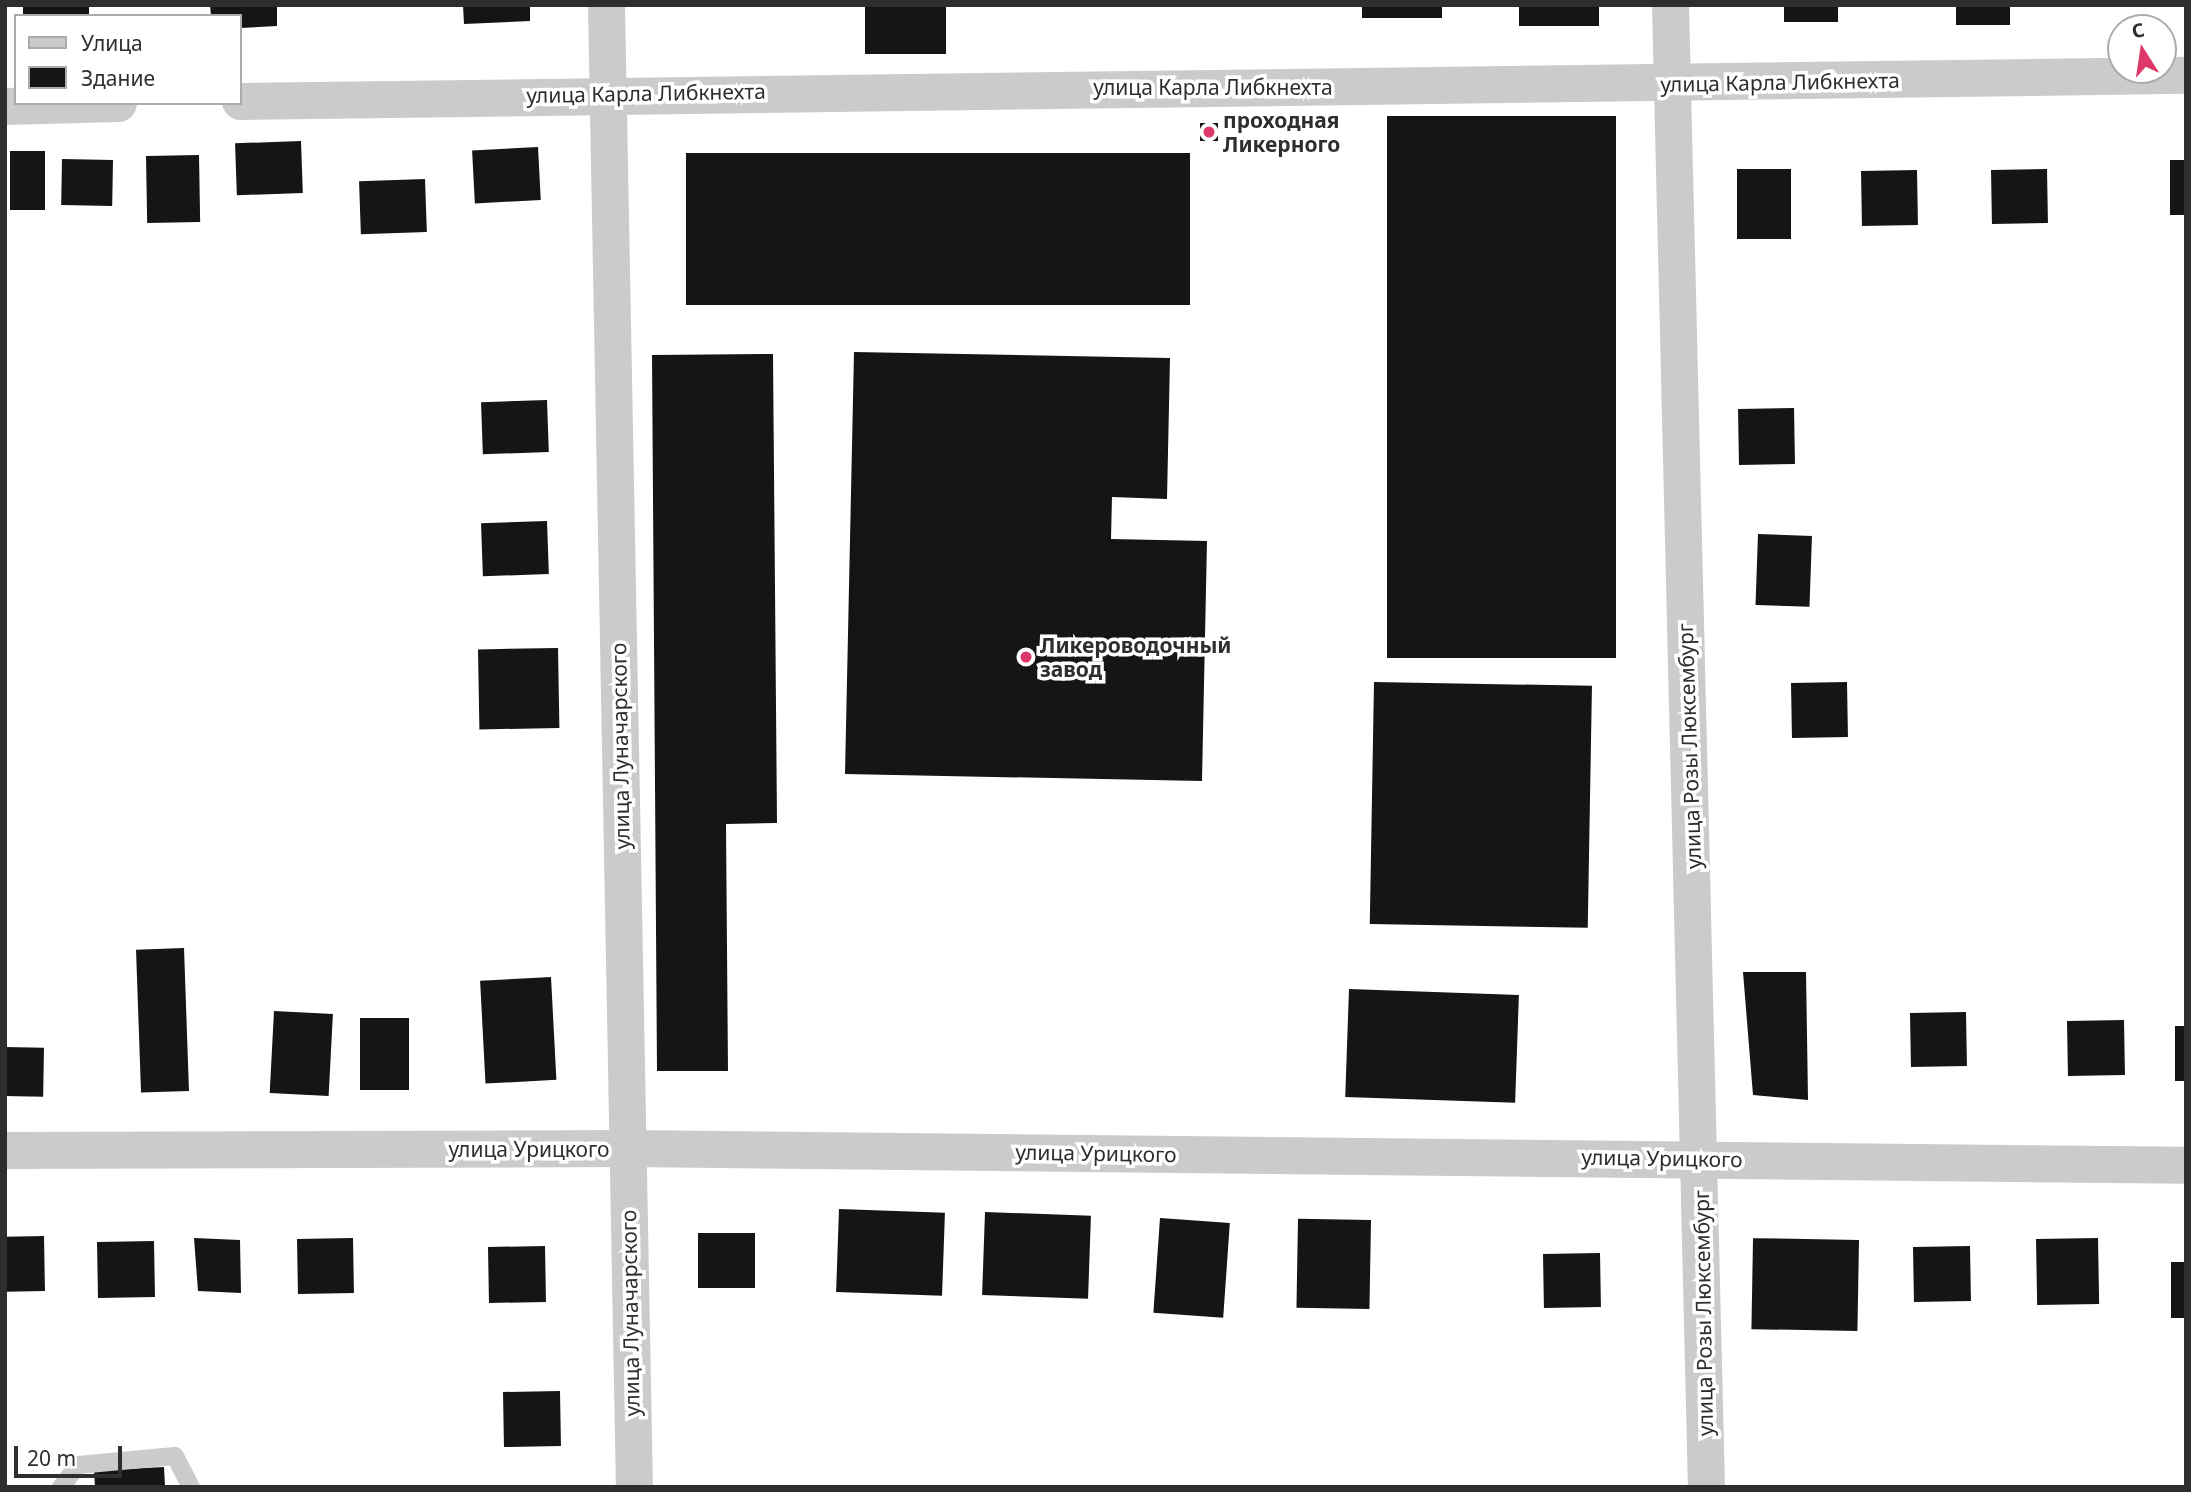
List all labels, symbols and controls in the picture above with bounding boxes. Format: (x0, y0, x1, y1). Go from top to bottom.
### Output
legend (14, 14, 242, 105)
north arrow (2107, 14, 2177, 84)
text: С (2129, 16, 2147, 44)
text: Улица (81, 29, 143, 57)
text: Здание (81, 64, 155, 92)
street label: улица Карла Либкнехта (1660, 67, 1900, 97)
street label: улица Карла Либкнехта (1093, 74, 1333, 100)
street label: улица Карла Либкнехта (526, 78, 766, 108)
place label: проходная Ликерного (1223, 107, 1340, 157)
marker: проходная Ликерного (1201, 124, 1217, 140)
street label: улица Розы Люксембург (1672, 623, 1706, 869)
place label: Ликероводочный завод (1040, 632, 1231, 682)
street label: улица Луначарского (606, 642, 634, 850)
marker: Ликероводочный завод (1018, 649, 1034, 665)
street label: улица Урицкого (448, 1136, 610, 1162)
street label: улица Урицкого (1015, 1139, 1177, 1167)
street label: улица Урицкого (1581, 1144, 1743, 1172)
street label: улица Розы Люксембург (1688, 1190, 1718, 1436)
street label: улица Луначарского (616, 1209, 644, 1417)
scale bar (18, 1432, 126, 1476)
text: 20 m (27, 1444, 76, 1472)

